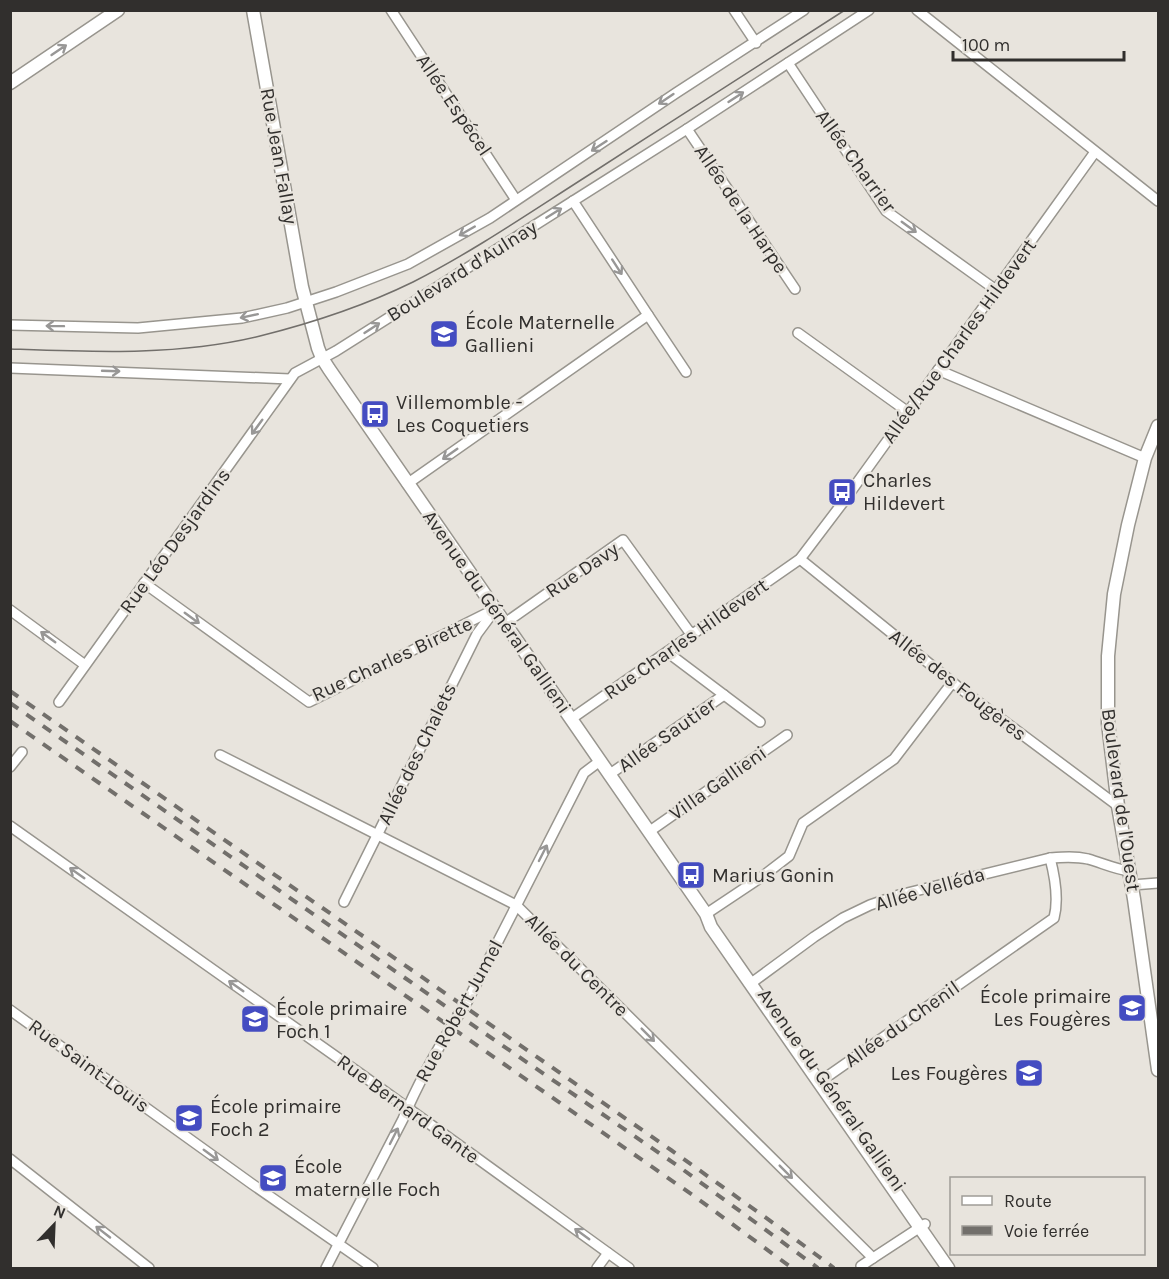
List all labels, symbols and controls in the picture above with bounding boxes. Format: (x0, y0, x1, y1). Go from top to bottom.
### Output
scale bar (953, 24, 1124, 62)
text: 100 m (962, 34, 1010, 56)
one-way arrow (50, 44, 67, 56)
street label: Allée Espécel (412, 50, 496, 160)
street label: Rue Jean Fallay (256, 86, 302, 226)
one-way arrow (727, 91, 743, 103)
one-way arrow (658, 93, 675, 106)
street label: Allée Charrier (811, 105, 901, 217)
one-way arrow (590, 139, 607, 152)
street label: Allée de la Harpe (690, 140, 792, 278)
one-way arrow (545, 206, 562, 218)
street label: Boulevard d'Aulnay (383, 216, 541, 326)
one-way arrow (900, 221, 916, 233)
one-way arrow (459, 225, 476, 237)
street label: Allée/Rue Charles Hildevert (877, 234, 1041, 448)
one-way arrow (611, 259, 623, 275)
place label: École Maternelle Gallieni (465, 310, 615, 357)
one-way arrow (240, 311, 259, 322)
school or university icon: École Maternelle Gallieni (428, 318, 460, 350)
one-way arrow (45, 320, 65, 332)
one-way arrow (363, 322, 379, 334)
one-way arrow (100, 365, 120, 377)
place label: Villemomble - Les Coquetiers (396, 391, 530, 437)
bus stop icon: Villemomble - Les Coquetiers (359, 398, 391, 430)
one-way arrow (251, 419, 263, 435)
one-way arrow (442, 448, 458, 460)
street label: Rue Léo Desjardins (115, 464, 235, 618)
place label: Charles Hildevert (863, 469, 946, 515)
bus stop icon: Charles Hildevert (826, 476, 858, 508)
street label: Avenue du Général Gallieni (418, 506, 576, 718)
street label: Rue Davy (541, 537, 623, 603)
street label: Rue Charles Hildevert (599, 573, 773, 704)
one-way arrow (183, 611, 199, 624)
street label: Rue Charles Birette (308, 612, 476, 706)
street label: Allée des Fougères (885, 624, 1031, 746)
one-way arrow (40, 631, 56, 644)
street label: Allée des Chalets (373, 679, 461, 829)
street label: Allée Sautier (614, 692, 721, 777)
street label: Boulevard de l'Ouest (1097, 707, 1145, 894)
street label: Villa Gallieni (665, 741, 771, 825)
one-way arrow (538, 845, 549, 863)
bus stop icon: Marius Gonin (675, 859, 707, 891)
street label: Allée Velléda (872, 862, 988, 916)
place label: Marius Gonin (712, 864, 834, 887)
one-way arrow (69, 867, 86, 879)
street label: Allée du Centre (521, 909, 633, 1021)
street label: Rue Robert Jumel (410, 936, 508, 1086)
street label: Allée du Chenil (840, 976, 964, 1072)
one-way arrow (228, 980, 244, 992)
street label: Avenue du Général Gallieni (753, 984, 911, 1196)
place label: École primaire Les Fougères (980, 984, 1111, 1031)
school or university icon: École primaire Les Fougères (1116, 992, 1148, 1024)
place label: École primaire Foch 1 (276, 996, 407, 1043)
school or university icon: École primaire Foch 1 (239, 1003, 271, 1035)
street label: Rue Saint-Louis (24, 1014, 154, 1118)
one-way arrow (640, 1028, 655, 1043)
street label: Rue Bernard Gante (332, 1050, 484, 1168)
school or university icon: Les Fougères (1013, 1057, 1045, 1089)
place label: Les Fougères (891, 1062, 1008, 1085)
place label: École primaire Foch 2 (210, 1094, 341, 1141)
school or university icon: École primaire Foch 2 (173, 1102, 205, 1134)
one-way arrow (388, 1128, 400, 1145)
one-way arrow (203, 1148, 219, 1161)
place label: École maternelle Foch (294, 1154, 441, 1201)
school or university icon: École maternelle Foch (257, 1162, 289, 1194)
one-way arrow (779, 1165, 794, 1180)
legend (950, 1177, 1145, 1255)
text: Route (1004, 1190, 1052, 1212)
north arrow (24, 1195, 84, 1255)
text: N (51, 1201, 69, 1223)
text: Voie ferrée (1004, 1220, 1089, 1242)
one-way arrow (95, 1226, 111, 1239)
one-way arrow (574, 1228, 590, 1241)

